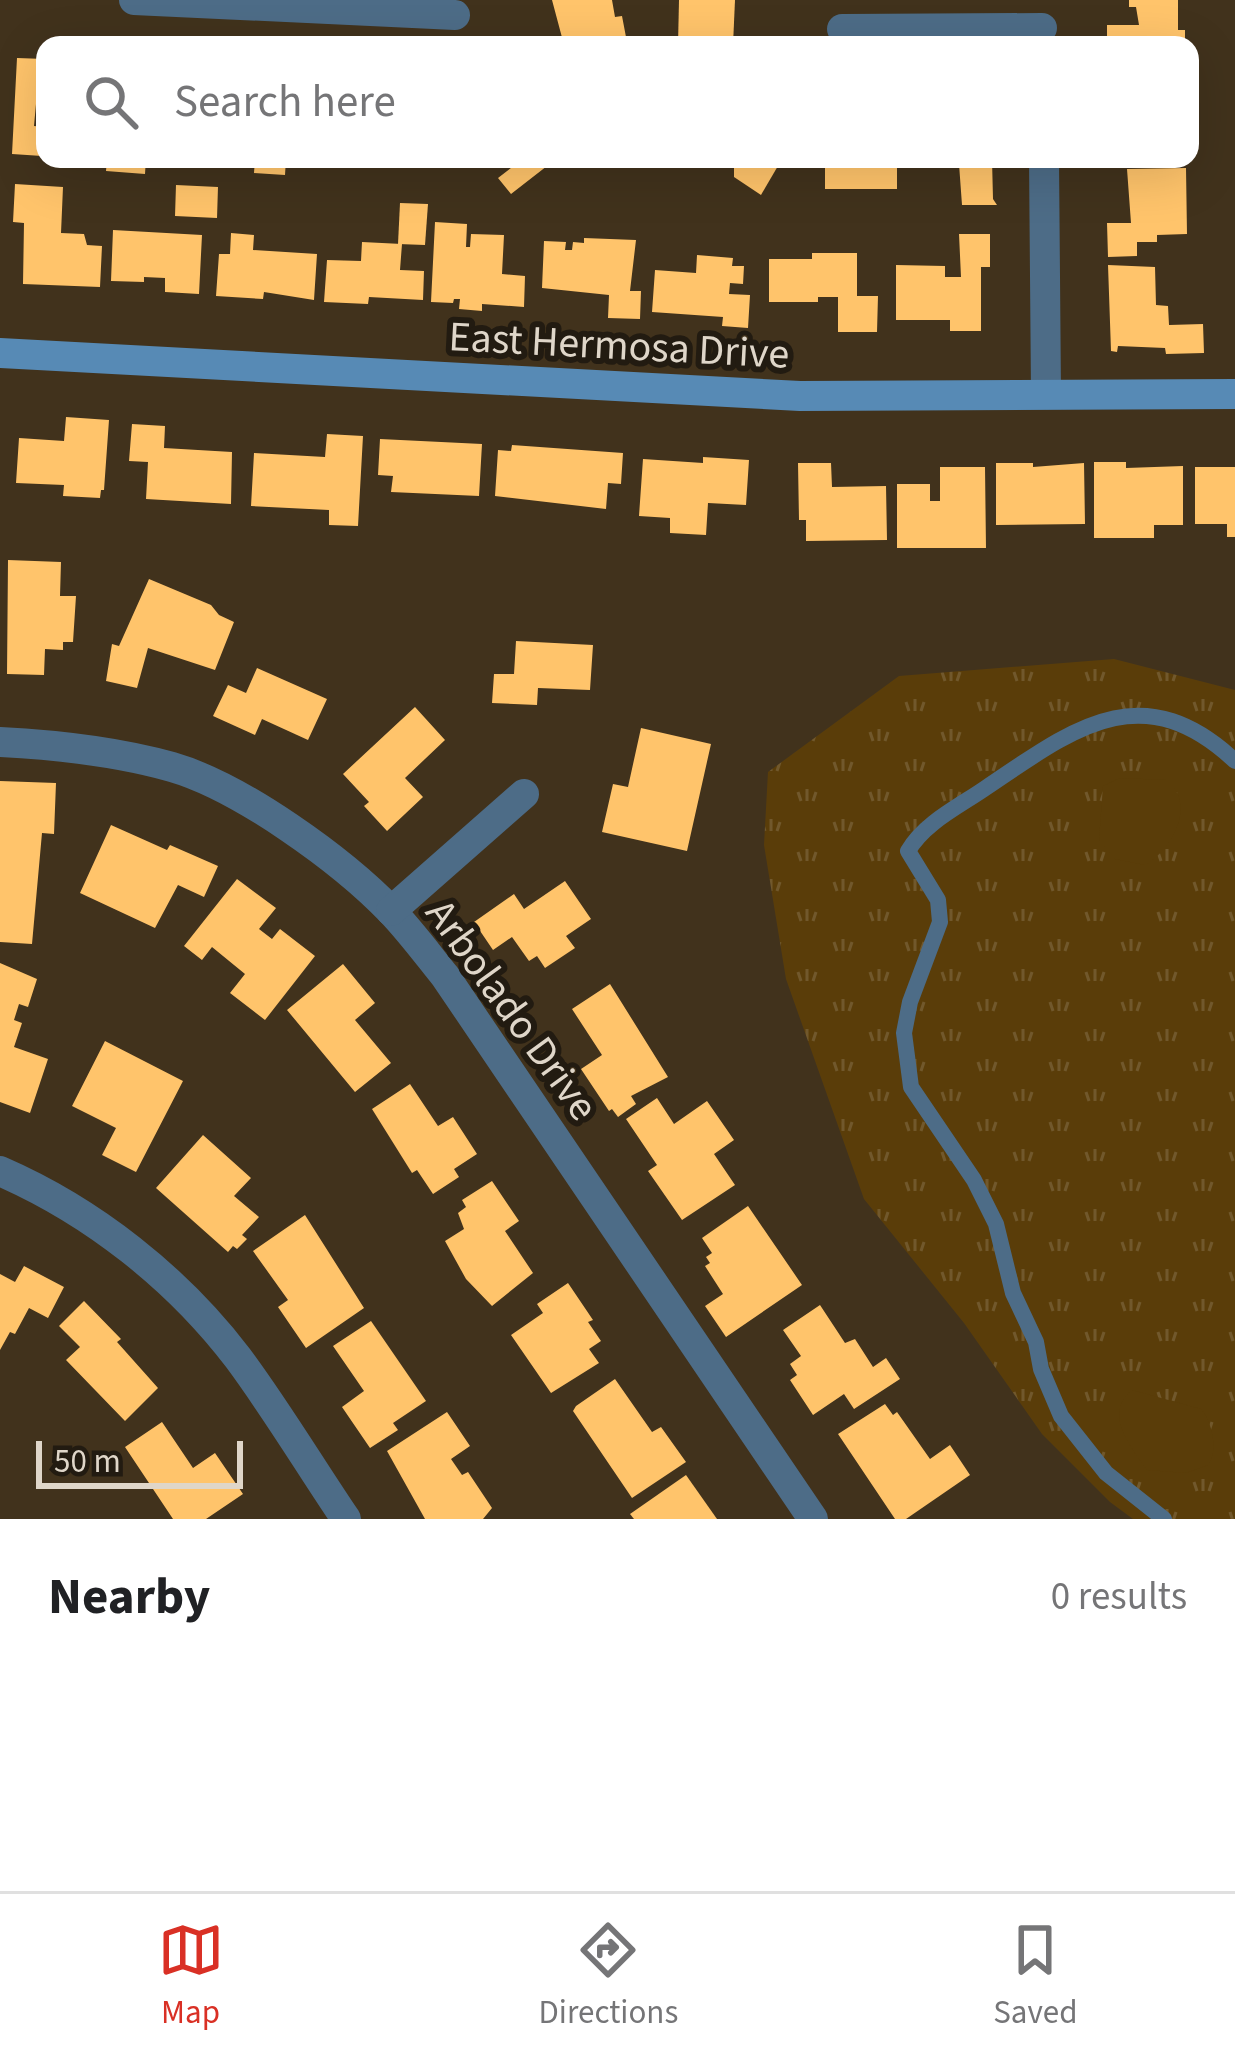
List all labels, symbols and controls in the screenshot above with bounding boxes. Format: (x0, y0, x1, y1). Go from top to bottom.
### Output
search box (36, 36, 1199, 168)
icon: search (78, 69, 144, 135)
text: Search here (174, 70, 396, 134)
street label: East Hermosa Drive (447, 307, 791, 385)
street label: Arbolado Drive (410, 887, 612, 1133)
scale bar (36, 1435, 243, 1488)
text: 50 m (54, 1438, 121, 1485)
text: Nearby (48, 1561, 210, 1633)
text: 0 results (1051, 1569, 1187, 1625)
tab: Map (158, 1917, 224, 2036)
tab: Directions (539, 1917, 678, 2036)
tab: Saved (993, 1917, 1077, 2036)

